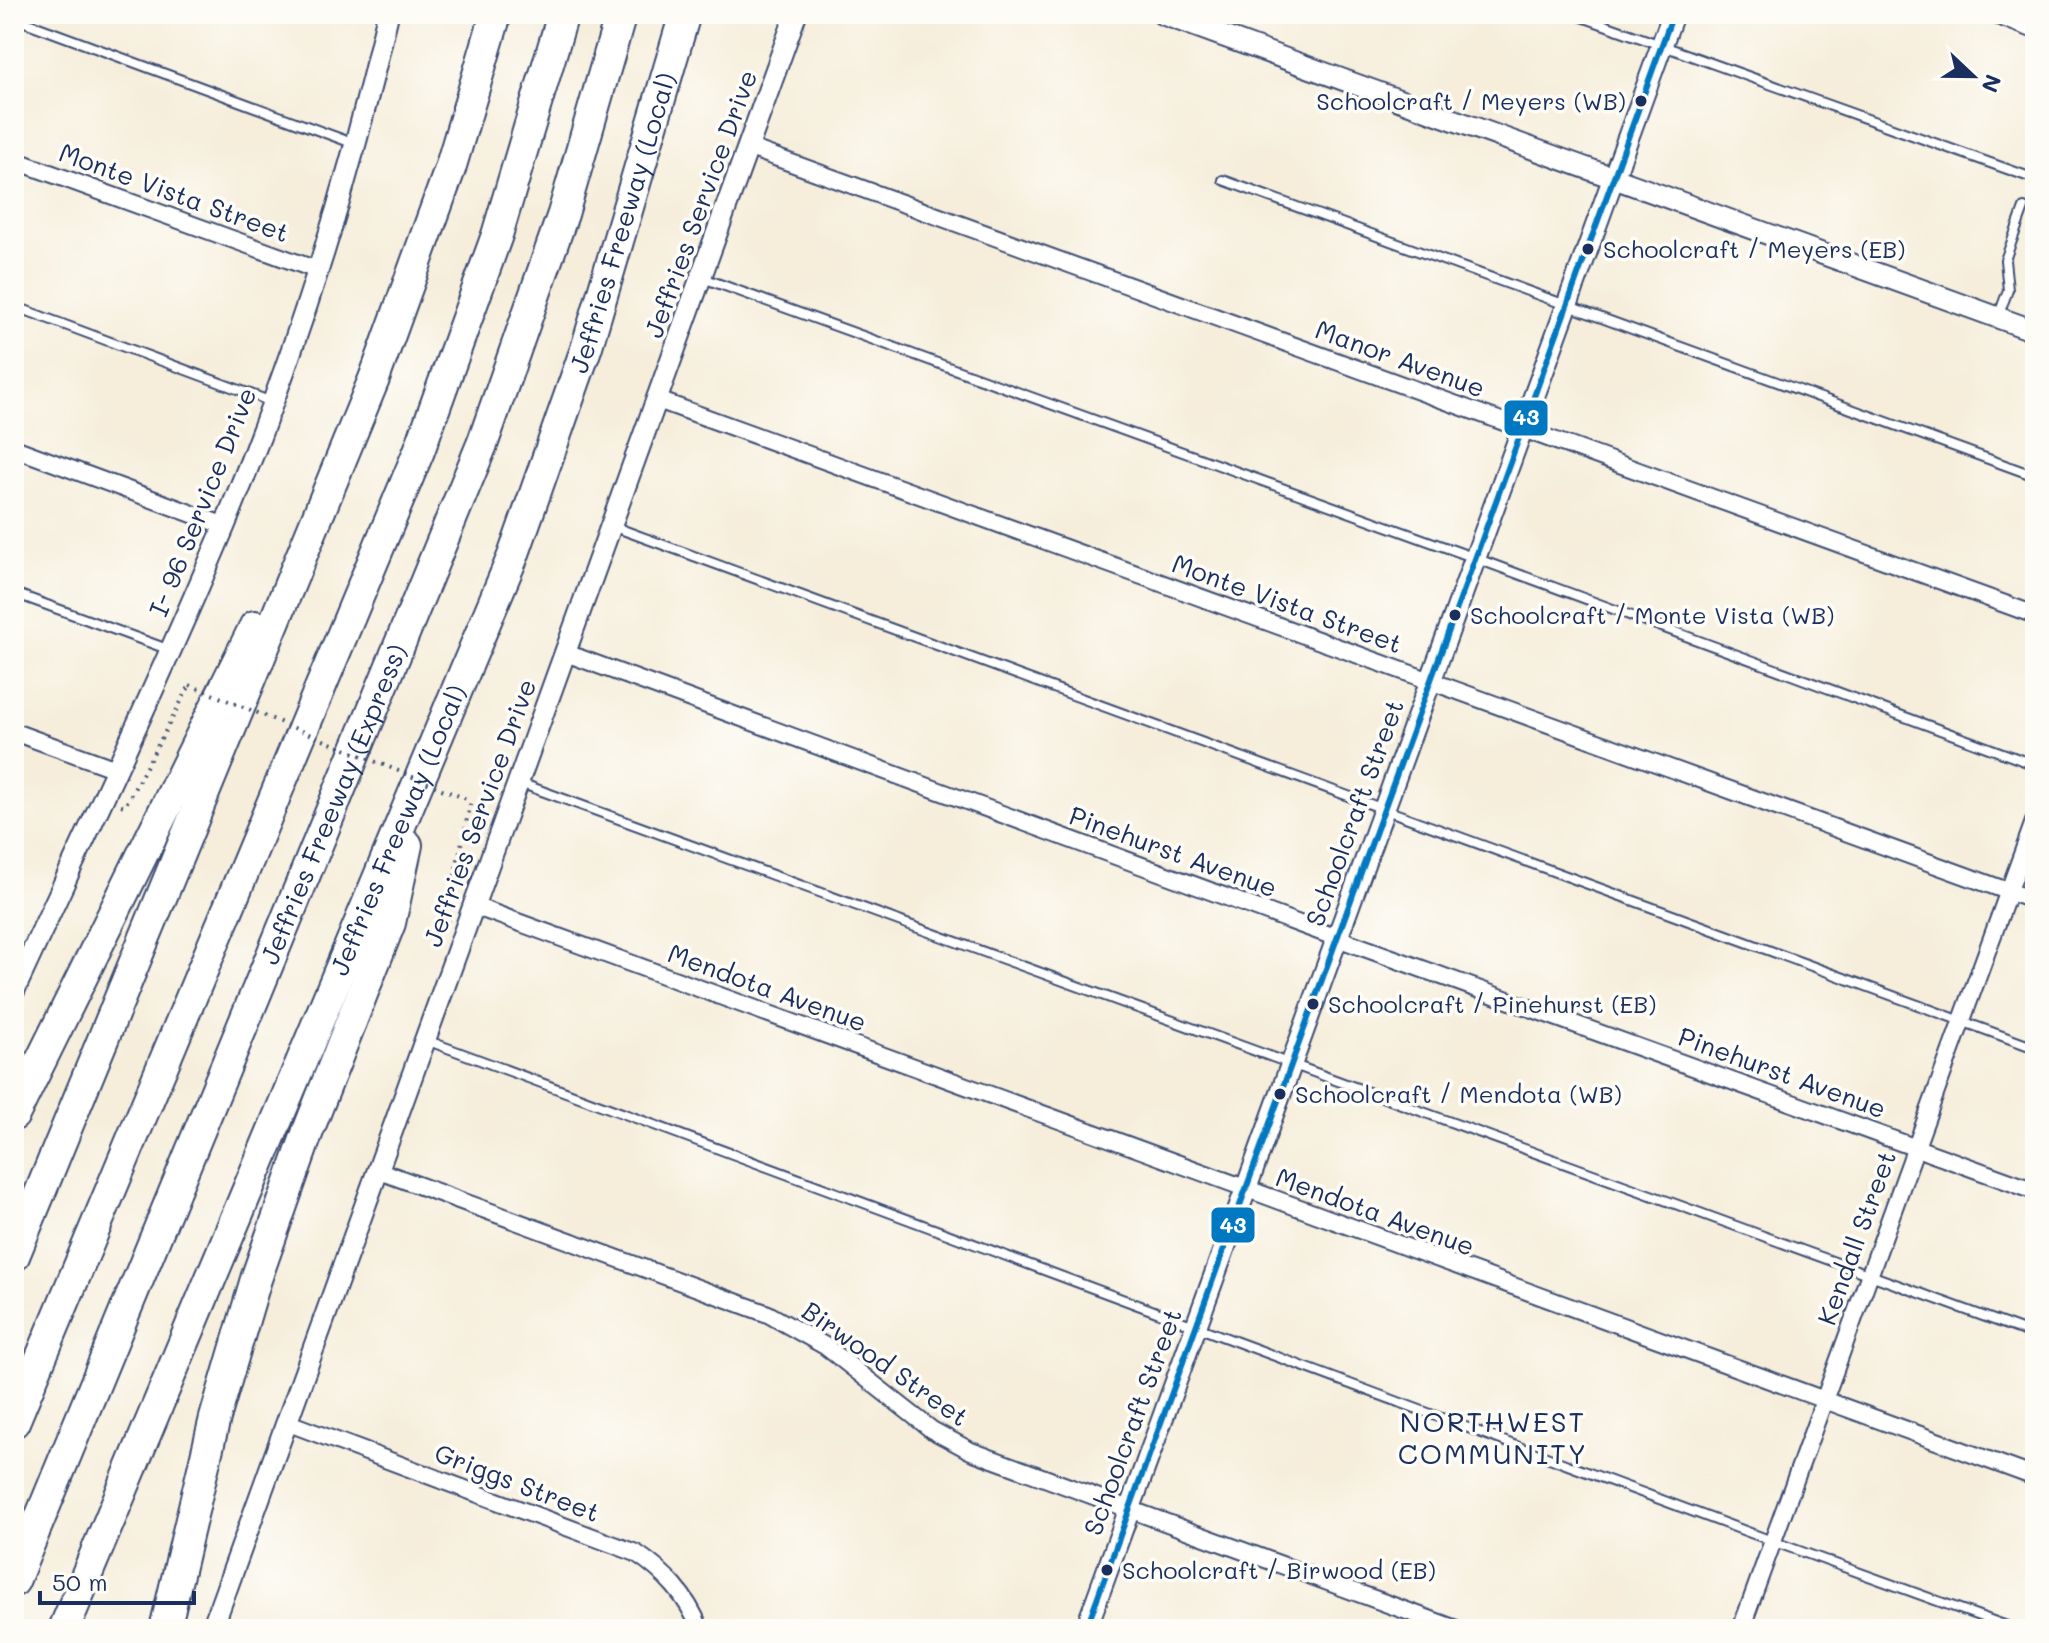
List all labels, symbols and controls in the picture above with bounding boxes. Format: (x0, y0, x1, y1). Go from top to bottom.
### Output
north arrow (1933, 36, 2013, 116)
street label: Jeffries Service Drive (636, 65, 764, 342)
street label: Jeffries Freeway (Local) (561, 68, 683, 377)
text: N (1975, 71, 2009, 97)
place label: Schoolcraft / Meyers (WB) (1316, 85, 1626, 116)
marker: Schoolcraft / Meyers (WB) (1633, 93, 1649, 109)
street label: Monte Vista Street (55, 135, 294, 249)
place label: Schoolcraft / Meyers (EB) (1603, 233, 1905, 264)
marker: Schoolcraft / Meyers (EB) (1580, 241, 1596, 257)
street label: Manor Avenue (1311, 312, 1490, 404)
street label: I- 96 Service Drive (141, 382, 264, 621)
line badge: 43 (1503, 399, 1549, 437)
text: 43 (1512, 402, 1540, 431)
street label: Monte Vista Street (1168, 546, 1407, 660)
place label: Schoolcraft / Monte Vista (WB) (1470, 599, 1834, 630)
marker: Schoolcraft / Monte Vista (WB) (1447, 607, 1463, 623)
street label: Jeffries Freeway (Express) (252, 639, 414, 969)
street label: Jeffries Service Drive (415, 674, 543, 951)
street label: Jeffries Freeway (Local) (322, 679, 473, 980)
street label: Schoolcraft Street (1297, 694, 1411, 931)
street label: Pinehurst Avenue (1065, 798, 1282, 904)
street label: Mendota Avenue (663, 935, 871, 1039)
place label: Schoolcraft / Pinehurst (EB) (1328, 988, 1656, 1019)
marker: Schoolcraft / Pinehurst (EB) (1305, 996, 1321, 1012)
street label: Pinehurst Avenue (1674, 1019, 1891, 1125)
place label: Schoolcraft / Mendota (WB) (1295, 1078, 1622, 1109)
marker: Schoolcraft / Mendota (WB) (1272, 1086, 1288, 1102)
street label: Kendall Street (1809, 1146, 1903, 1329)
street label: Mendota Avenue (1271, 1159, 1479, 1263)
line badge: 43 (1210, 1206, 1256, 1244)
text: 43 (1219, 1210, 1247, 1239)
street label: Birwood Street (796, 1293, 975, 1433)
street label: Schoolcraft Street (1075, 1303, 1189, 1540)
district label: NORTHWEST COMMUNITY (1398, 1403, 1588, 1471)
street label: Griggs Street (430, 1435, 605, 1529)
place label: Schoolcraft / Birwood (EB) (1122, 1554, 1436, 1585)
scale bar (40, 1555, 194, 1605)
marker: Schoolcraft / Birwood (EB) (1099, 1562, 1115, 1578)
text: 50 m (52, 1566, 108, 1597)

